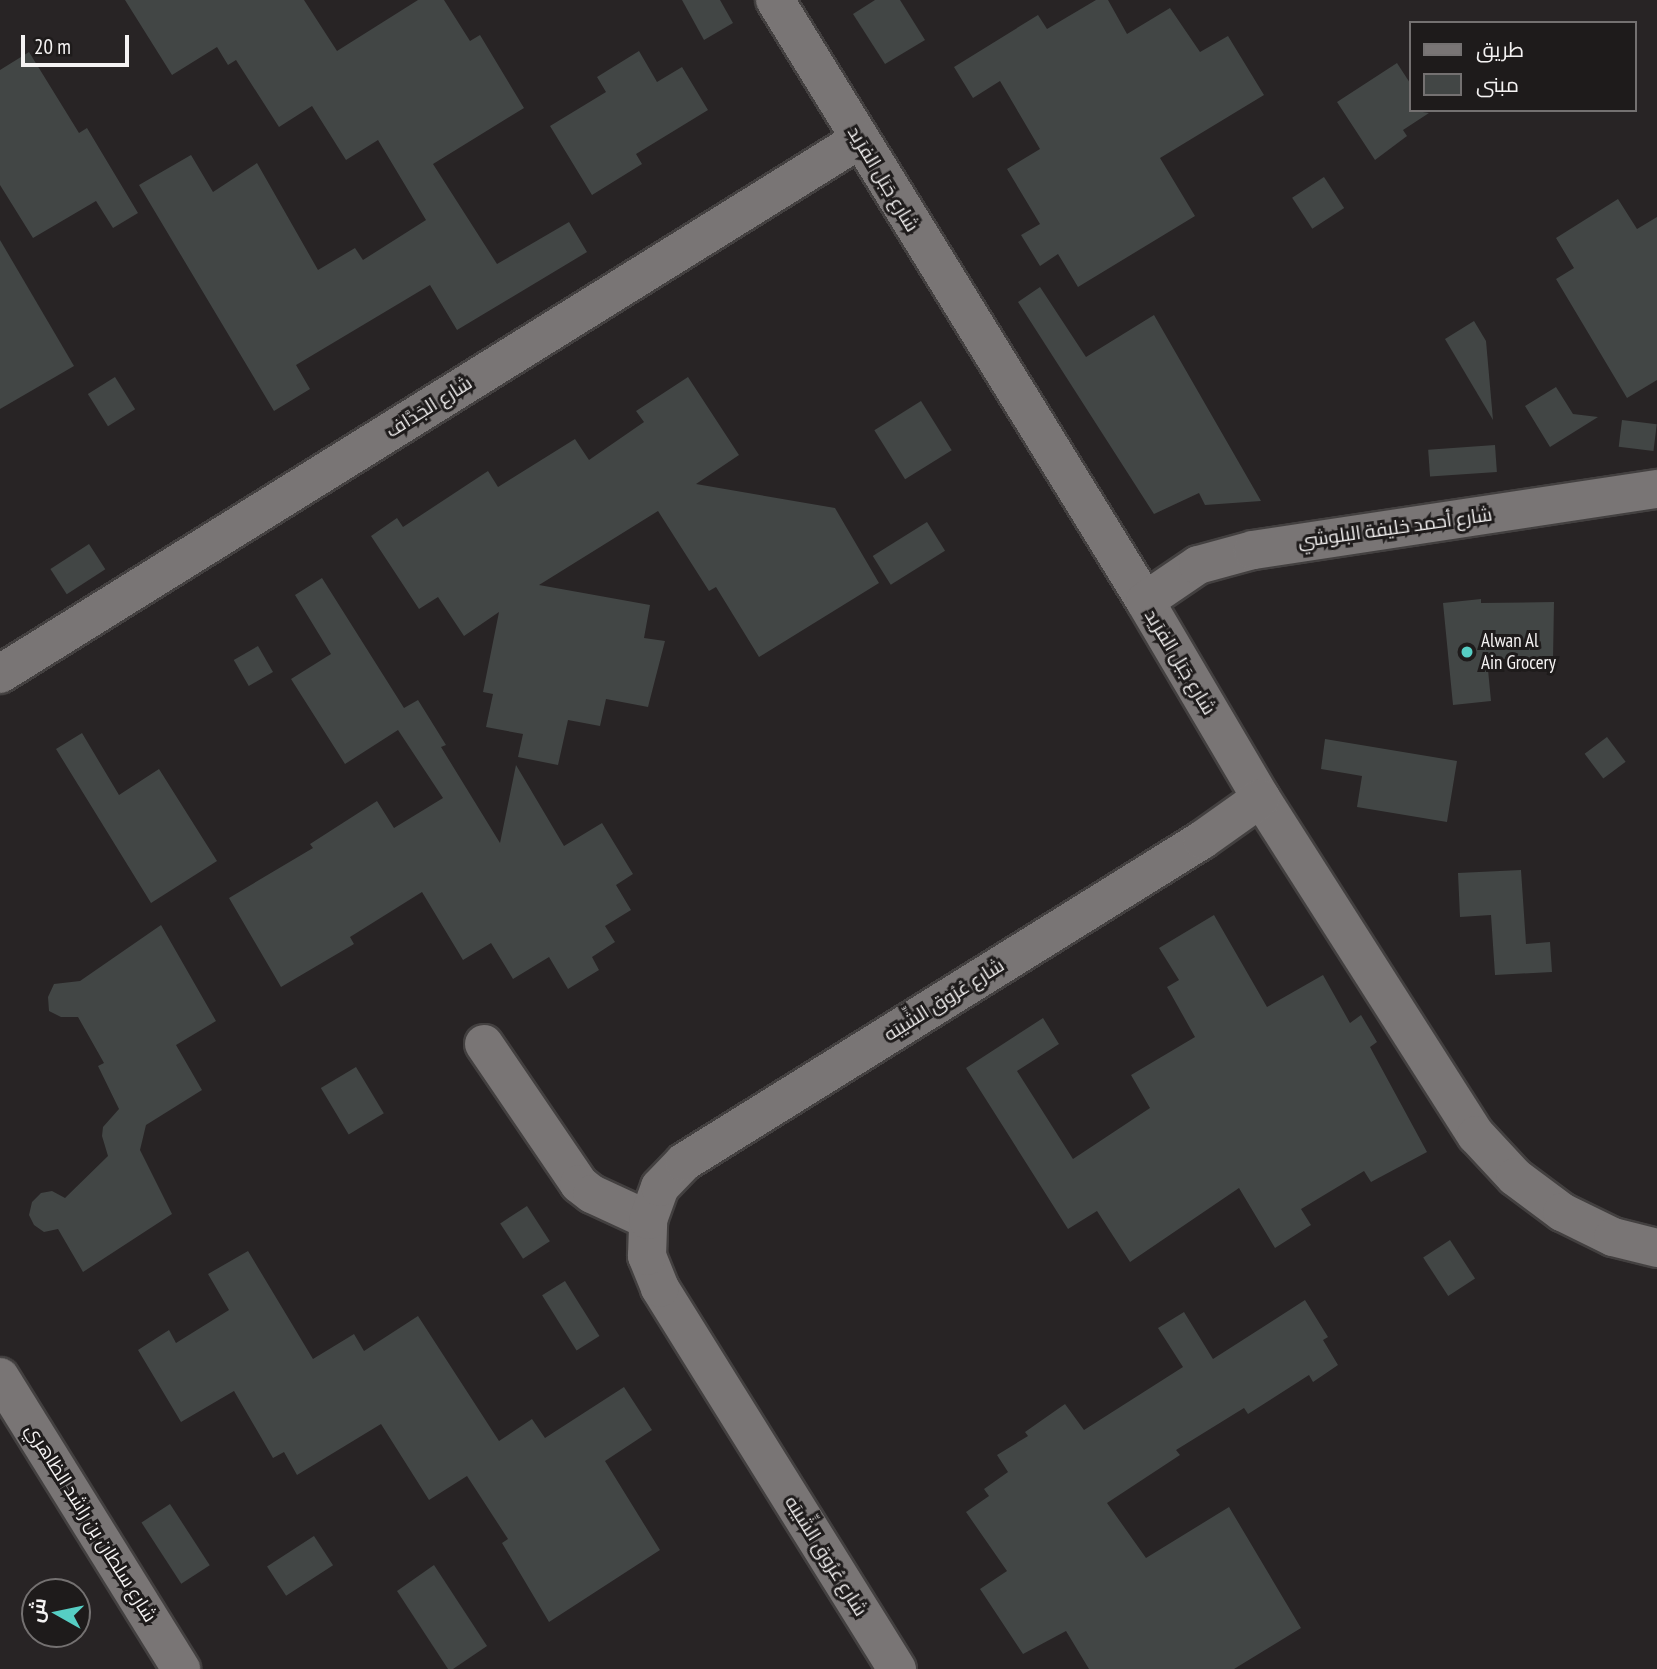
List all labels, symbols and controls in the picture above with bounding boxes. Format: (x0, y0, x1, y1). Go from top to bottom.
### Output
scale bar (24, 21, 133, 65)
legend (1408, 21, 1636, 112)
text: 20 m (34, 33, 71, 60)
text: طريق (1476, 36, 1524, 63)
text: مبنى (1476, 71, 1519, 98)
street label: شارع جَبَل الفرَيد (843, 122, 923, 236)
street label: شارع الجَدَّاف (382, 371, 476, 443)
street label: شارع أحمد خليفة البلوشي (1296, 503, 1494, 553)
street label: شارع جَبَل الفرَيد (1140, 605, 1220, 719)
place label: Alwan Al Ain Grocery (1481, 630, 1556, 674)
marker: Alwan Al Ain Grocery (1459, 644, 1475, 660)
street label: شارع عُرُوق الشِّيبَه (880, 954, 1008, 1046)
street label: شارع سلطان بن راشد الظاهري (21, 1420, 161, 1626)
street label: شارع عُرُوق الشِّيبَه (780, 1492, 872, 1620)
north arrow (21, 1578, 91, 1648)

